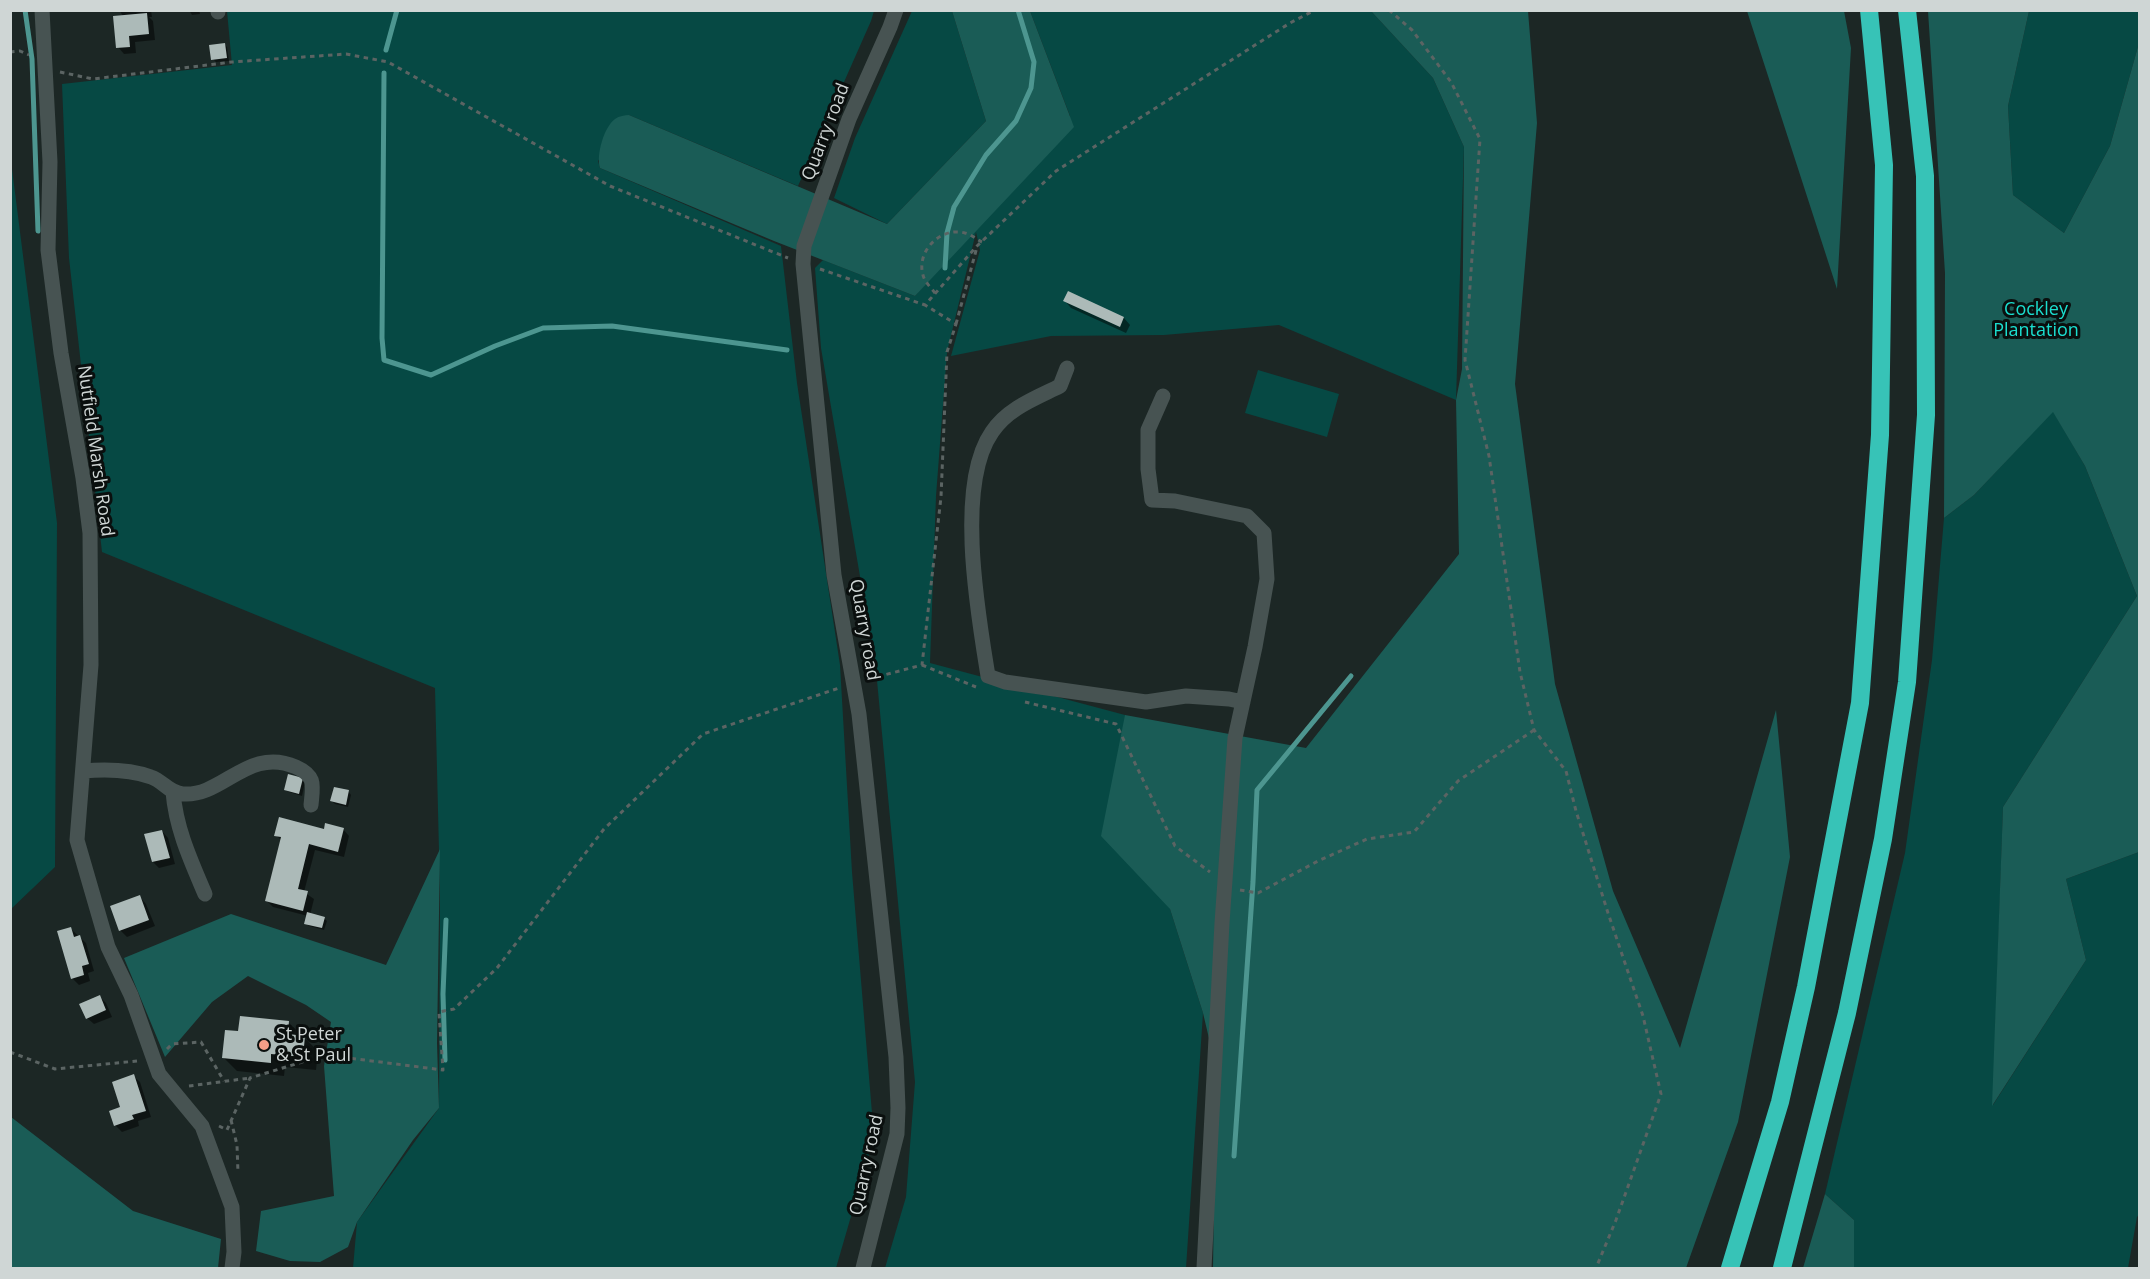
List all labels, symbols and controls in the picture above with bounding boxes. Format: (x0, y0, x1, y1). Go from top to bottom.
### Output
street label: Quarry road (798, 80, 854, 184)
park label: Cockley Plantation (1993, 299, 2079, 342)
street label: Nutfield Marsh Road (72, 364, 118, 538)
street label: Quarry road (844, 578, 884, 682)
place label: St Peter & St Paul (276, 1024, 351, 1066)
marker: St Peter & St Paul (257, 1038, 271, 1052)
street label: Quarry road (846, 1113, 888, 1217)

